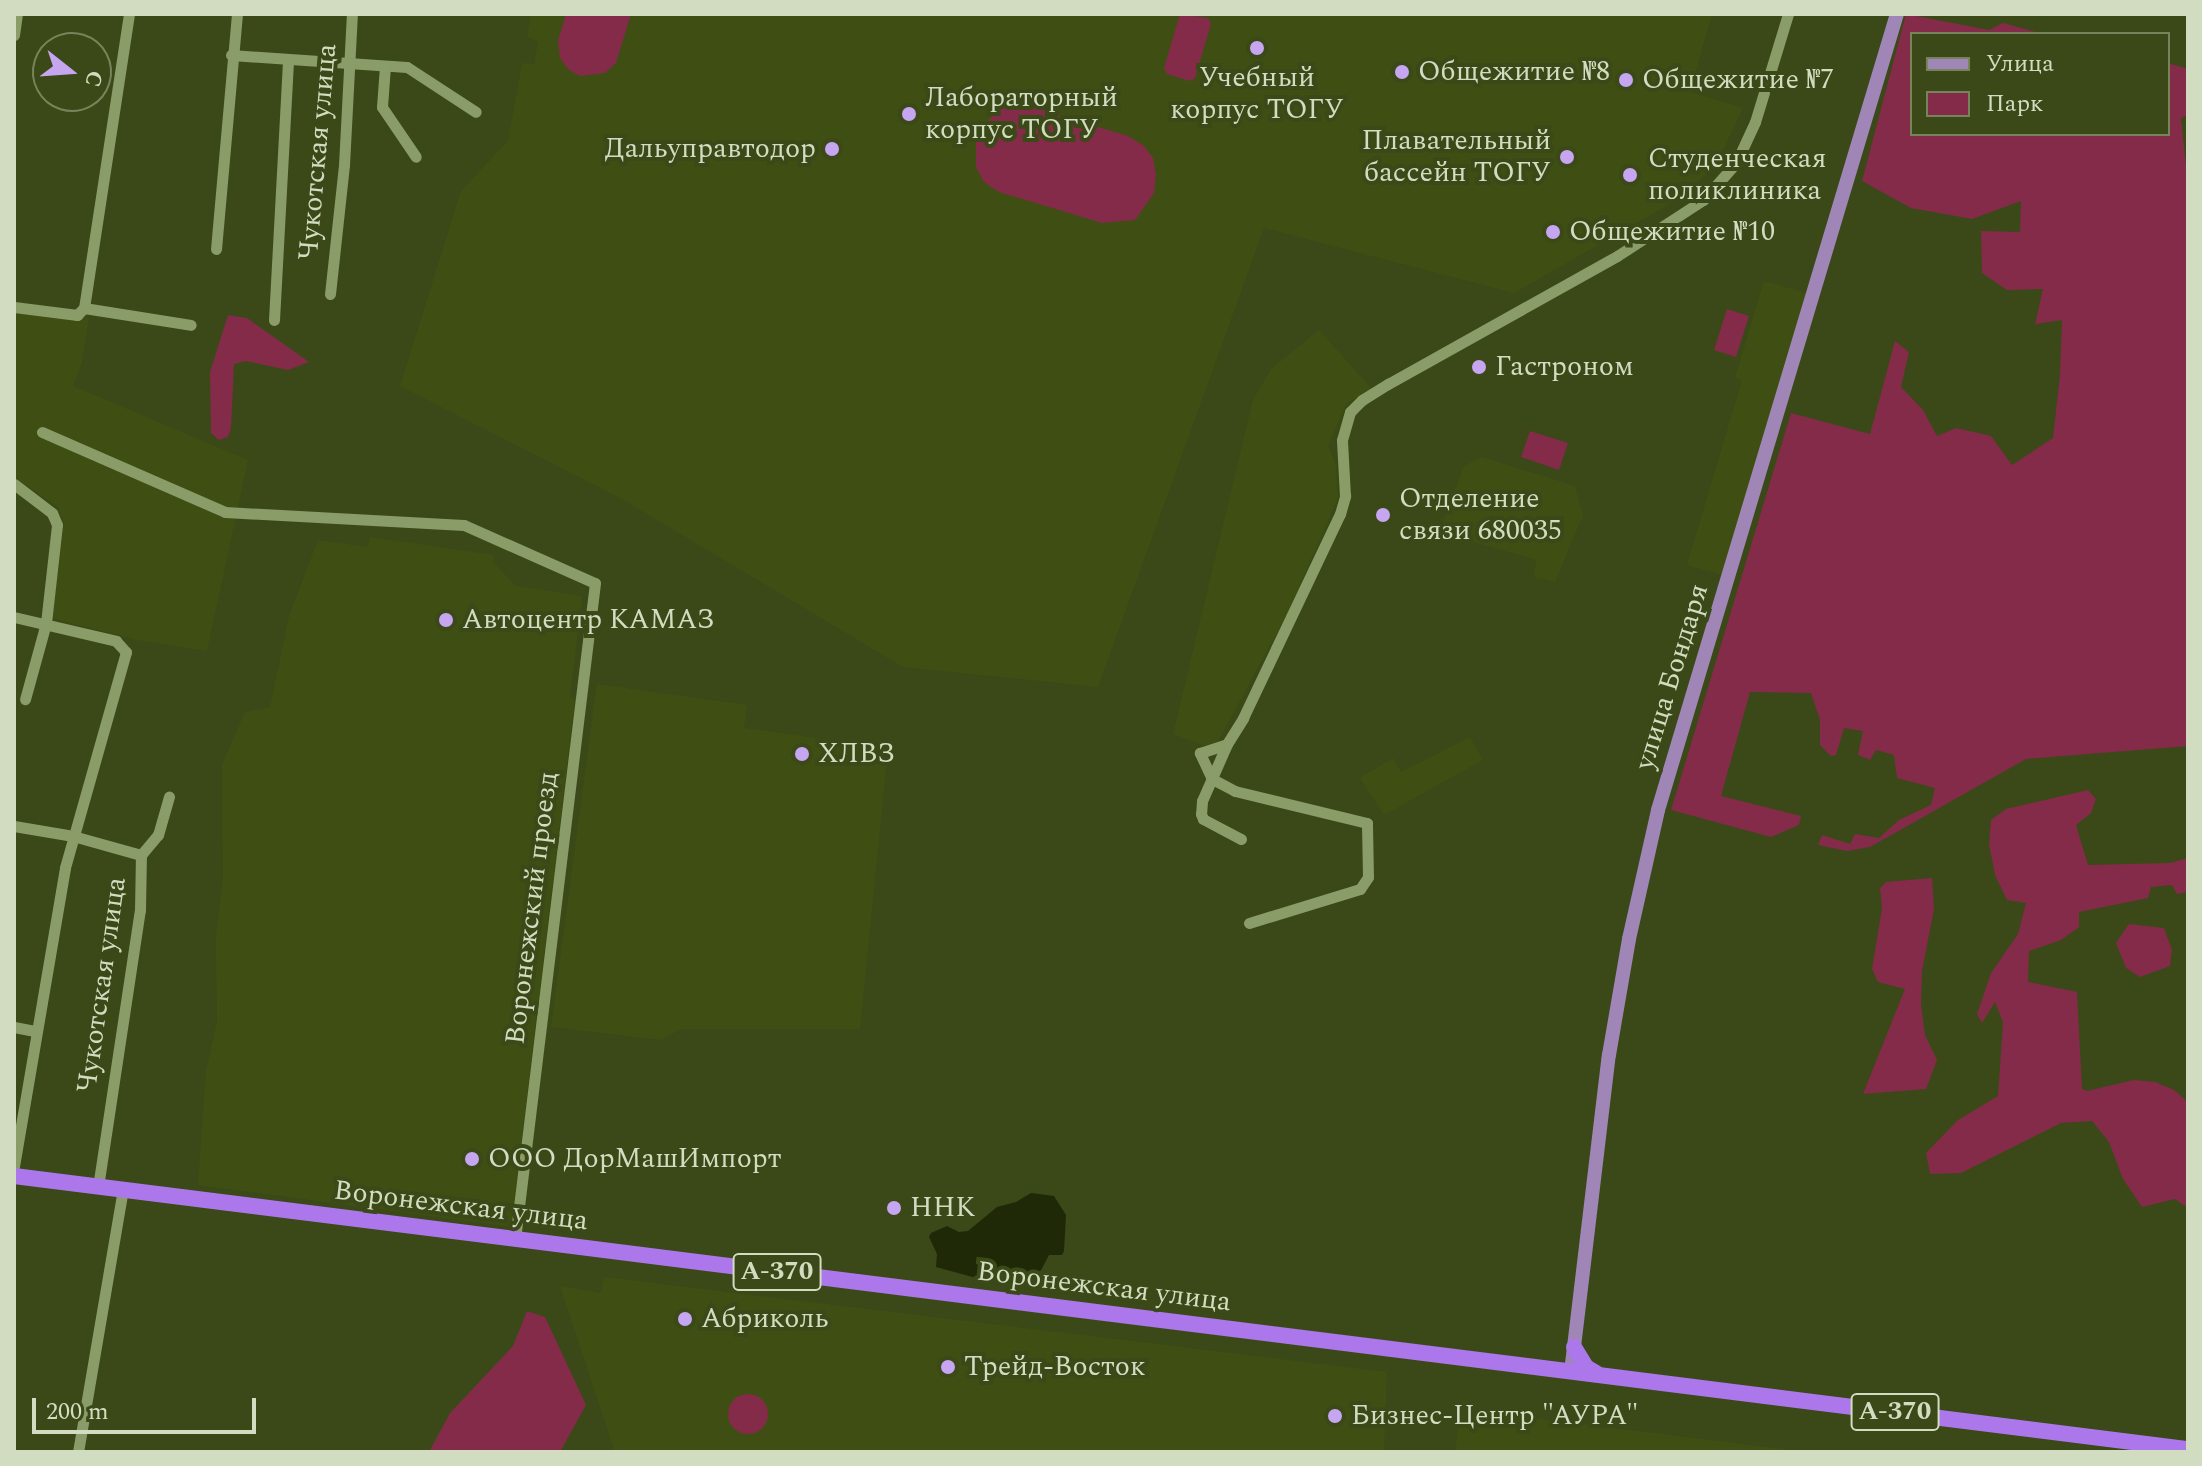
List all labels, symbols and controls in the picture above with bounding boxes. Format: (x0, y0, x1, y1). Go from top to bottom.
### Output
north arrow (32, 32, 112, 112)
legend (1910, 32, 2170, 136)
marker: Учебный корпус ТОГУ (1248, 39, 1266, 57)
street label: Чукотская улица (292, 42, 344, 262)
text: Улица (1986, 46, 2054, 82)
place label: Общежитие №8 (1418, 55, 1610, 89)
place label: Учебный корпус ТОГУ (1170, 61, 1344, 127)
marker: Общежитие №8 (1393, 63, 1411, 81)
place label: Общежитие №7 (1642, 63, 1834, 97)
text: С (75, 66, 112, 91)
marker: Общежитие №7 (1617, 71, 1635, 89)
place label: Лабораторный корпус ТОГУ (925, 81, 1118, 147)
text: Парк (1986, 86, 2043, 122)
marker: Лабораторный корпус ТОГУ (900, 105, 918, 123)
place label: Плавательный бассейн ТОГУ (1361, 124, 1551, 190)
place label: Дальуправтодор (605, 132, 816, 166)
marker: Дальуправтодор (823, 140, 841, 158)
place label: Студенческая поликлиника (1648, 142, 1826, 208)
marker: Плавательный бассейн ТОГУ (1558, 148, 1576, 166)
marker: Студенческая поликлиника (1619, 164, 1641, 186)
place label: Общежитие №10 (1569, 215, 1775, 249)
marker: Общежитие №10 (1544, 223, 1562, 241)
place label: Гастроном (1495, 350, 1634, 384)
marker: Гастроном (1470, 358, 1488, 376)
place label: Отделение связи 680035 (1399, 482, 1562, 548)
marker: Отделение связи 680035 (1374, 506, 1392, 524)
street label: улица Бондаря (1628, 580, 1716, 774)
place label: Автоцентр КАМАЗ (462, 603, 715, 637)
marker: Автоцентр КАМАЗ (437, 611, 455, 629)
place label: ХЛВЗ (818, 737, 895, 771)
marker: ХЛВЗ (793, 745, 811, 763)
street label: Воронежский проезд (499, 770, 565, 1046)
street label: Чукотская улица (70, 875, 134, 1095)
place label: ООО ДорМашИмпорт (488, 1142, 781, 1176)
marker: ООО ДорМашИмпорт (463, 1150, 481, 1168)
street label: Воронежская улица (332, 1174, 590, 1238)
place label: ННК (910, 1191, 975, 1225)
marker: ННК (885, 1199, 903, 1217)
road number: А-370 (731, 1250, 823, 1294)
street label: Воронежская улица (975, 1255, 1233, 1319)
place label: Абриколь (701, 1302, 829, 1336)
marker: Абриколь (676, 1310, 694, 1328)
place label: Трейд-Восток (964, 1350, 1146, 1384)
marker: Трейд-Восток (939, 1358, 957, 1376)
scale bar (36, 1382, 260, 1432)
road number: А-370 (1849, 1390, 1941, 1434)
text: 200 m (46, 1394, 109, 1430)
place label: Бизнес-Центр "АУРА" (1351, 1399, 1639, 1433)
marker: Бизнес-Центр "АУРА" (1326, 1407, 1344, 1425)

